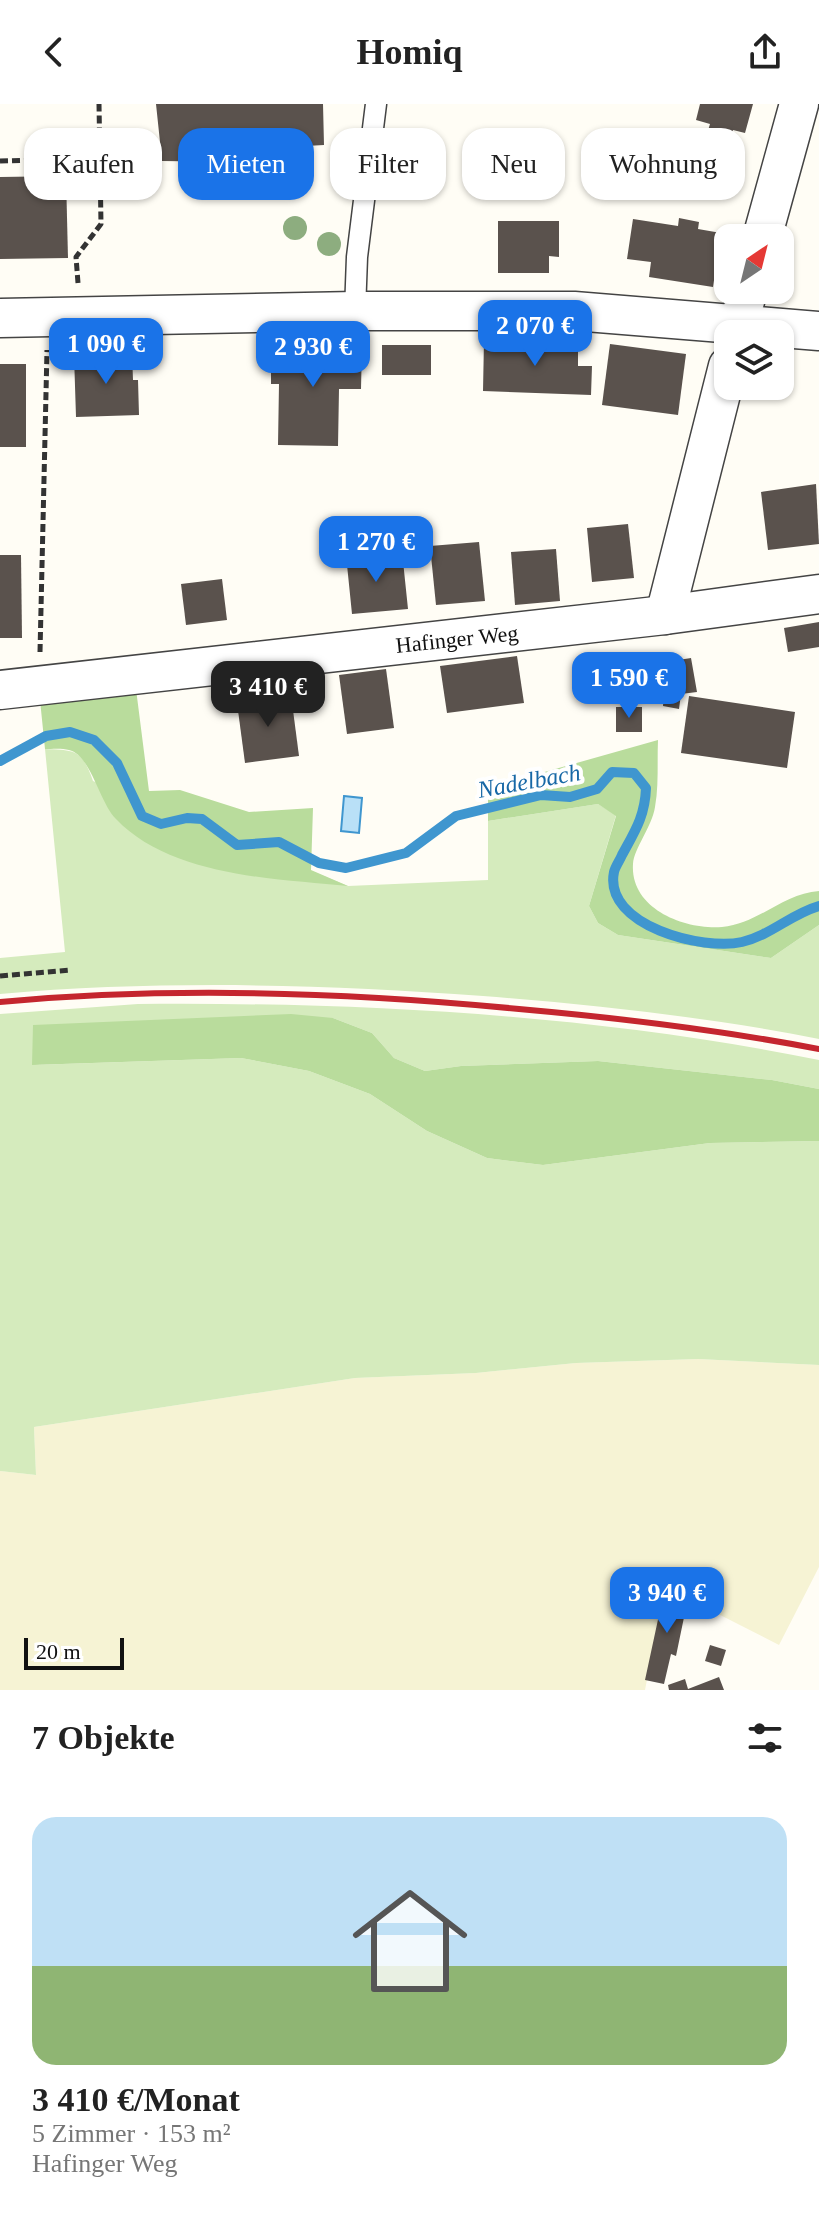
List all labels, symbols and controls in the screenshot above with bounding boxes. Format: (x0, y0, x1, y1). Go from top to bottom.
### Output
icon: back (32, 30, 76, 74)
icon: share (743, 30, 787, 74)
text: Homiq (356, 32, 463, 72)
chip: Kaufen (24, 128, 162, 200)
chip: Mieten (178, 128, 314, 200)
chip: Filter (330, 128, 446, 200)
chip: Neu (462, 128, 565, 200)
chip: Wohnung (581, 128, 745, 200)
north arrow (714, 224, 794, 304)
map controls (714, 224, 794, 400)
pin: 2 070 € (461, 300, 609, 368)
text: 2 070 € (496, 311, 574, 340)
pin: 1 090 € (32, 318, 180, 386)
button: layers (714, 320, 794, 400)
pin: 2 930 € (239, 321, 387, 389)
text: 1 090 € (67, 329, 145, 358)
text: 2 930 € (274, 332, 352, 361)
pin: 1 270 € (302, 516, 450, 584)
text: 1 270 € (337, 527, 415, 556)
street label: Hafinger Weg (394, 620, 520, 658)
pin: 1 590 € (555, 652, 703, 720)
pin: 3 410 € (194, 661, 342, 729)
text: 1 590 € (590, 663, 668, 692)
text: 3 410 € (229, 672, 307, 701)
water label: Nadelbach (475, 759, 582, 803)
pin: 3 940 € (593, 1567, 741, 1635)
text: 3 940 € (628, 1578, 706, 1607)
scale bar (24, 1634, 124, 1670)
text: 20 m (36, 1639, 81, 1664)
icon: filters (743, 1716, 787, 1760)
text: 7 Objekte (32, 1719, 175, 1756)
icon: home (338, 1869, 482, 2013)
text: 3 410 €/Monat (32, 2081, 240, 2118)
text: 5 Zimmer · 153 m² (32, 2119, 230, 2148)
text: Hafinger Weg (32, 2149, 177, 2178)

